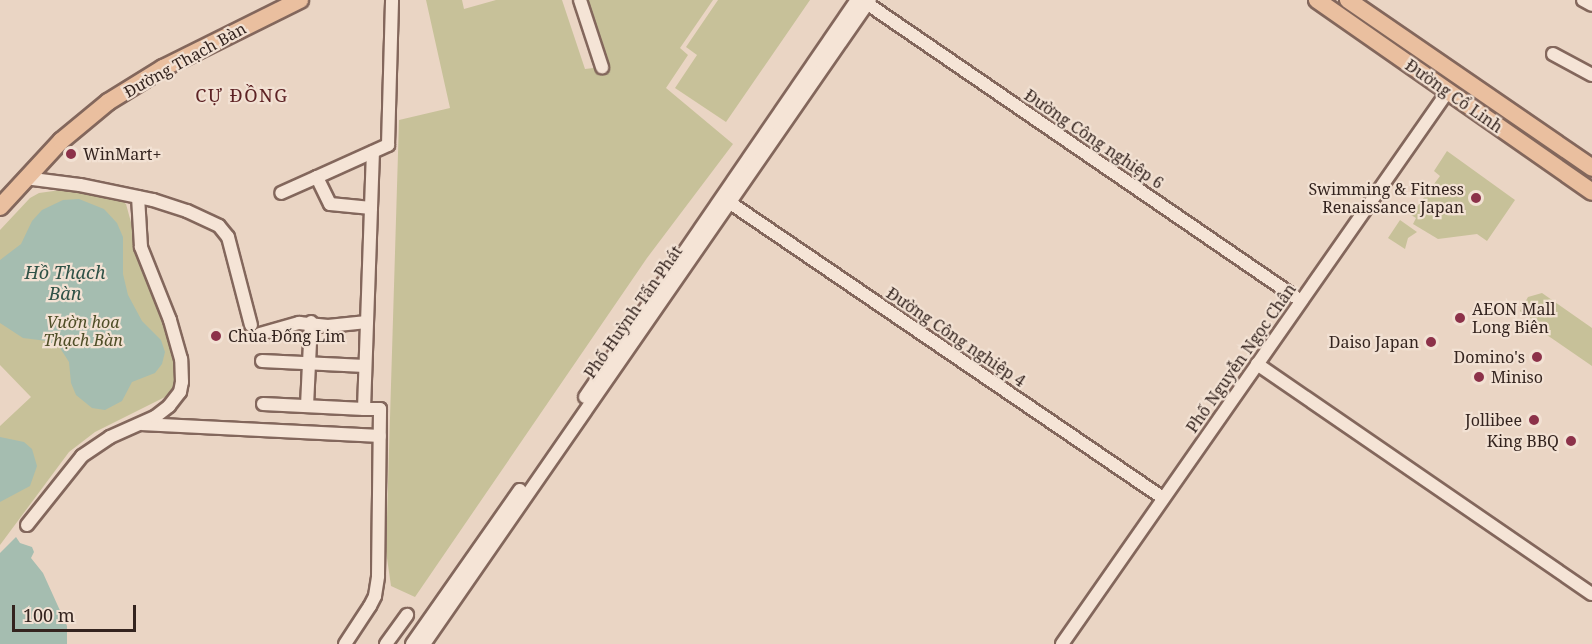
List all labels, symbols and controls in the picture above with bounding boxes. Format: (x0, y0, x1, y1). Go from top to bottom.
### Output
street label: Đường Thạch Bàn (121, 19, 249, 101)
street label: Đường Cổ Linh (1402, 55, 1506, 137)
district label: CỰ ĐỒNG (195, 84, 289, 106)
street label: Đường Công nghiệp 6 (1021, 85, 1167, 193)
place label: WinMart+ (83, 144, 161, 164)
marker: WinMart+ (64, 147, 78, 161)
place label: Swimming & Fitness Renaissance Japan (1309, 179, 1464, 217)
marker: Swimming & Fitness Renaissance Japan (1469, 191, 1483, 205)
street label: Phố Huỳnh Tấn Phát (580, 242, 686, 382)
water label: Hồ Thạch Bàn (24, 262, 106, 304)
street label: Phố Nguyễn Ngọc Chân (1182, 280, 1300, 436)
street label: Đường Công nghiệp 4 (883, 283, 1029, 391)
place label: AEON Mall Long Biên (1472, 299, 1555, 337)
marker: AEON Mall Long Biên (1453, 311, 1467, 325)
park label: Vườn hoa Thạch Bàn (43, 312, 123, 350)
place label: Chùa Đống Lim (228, 326, 345, 346)
marker: Chùa Đống Lim (209, 329, 223, 343)
place label: Daiso Japan (1329, 332, 1419, 352)
marker: Daiso Japan (1424, 335, 1438, 349)
place label: Domino's (1454, 347, 1525, 367)
marker: Domino's (1530, 350, 1544, 364)
place label: Miniso (1491, 367, 1543, 387)
marker: Miniso (1472, 370, 1486, 384)
place label: Jollibee (1465, 410, 1522, 430)
marker: Jollibee (1527, 413, 1541, 427)
place label: King BBQ (1487, 431, 1559, 451)
marker: King BBQ (1564, 434, 1578, 448)
scale bar (15, 593, 140, 631)
text: 100 m (23, 603, 75, 627)

